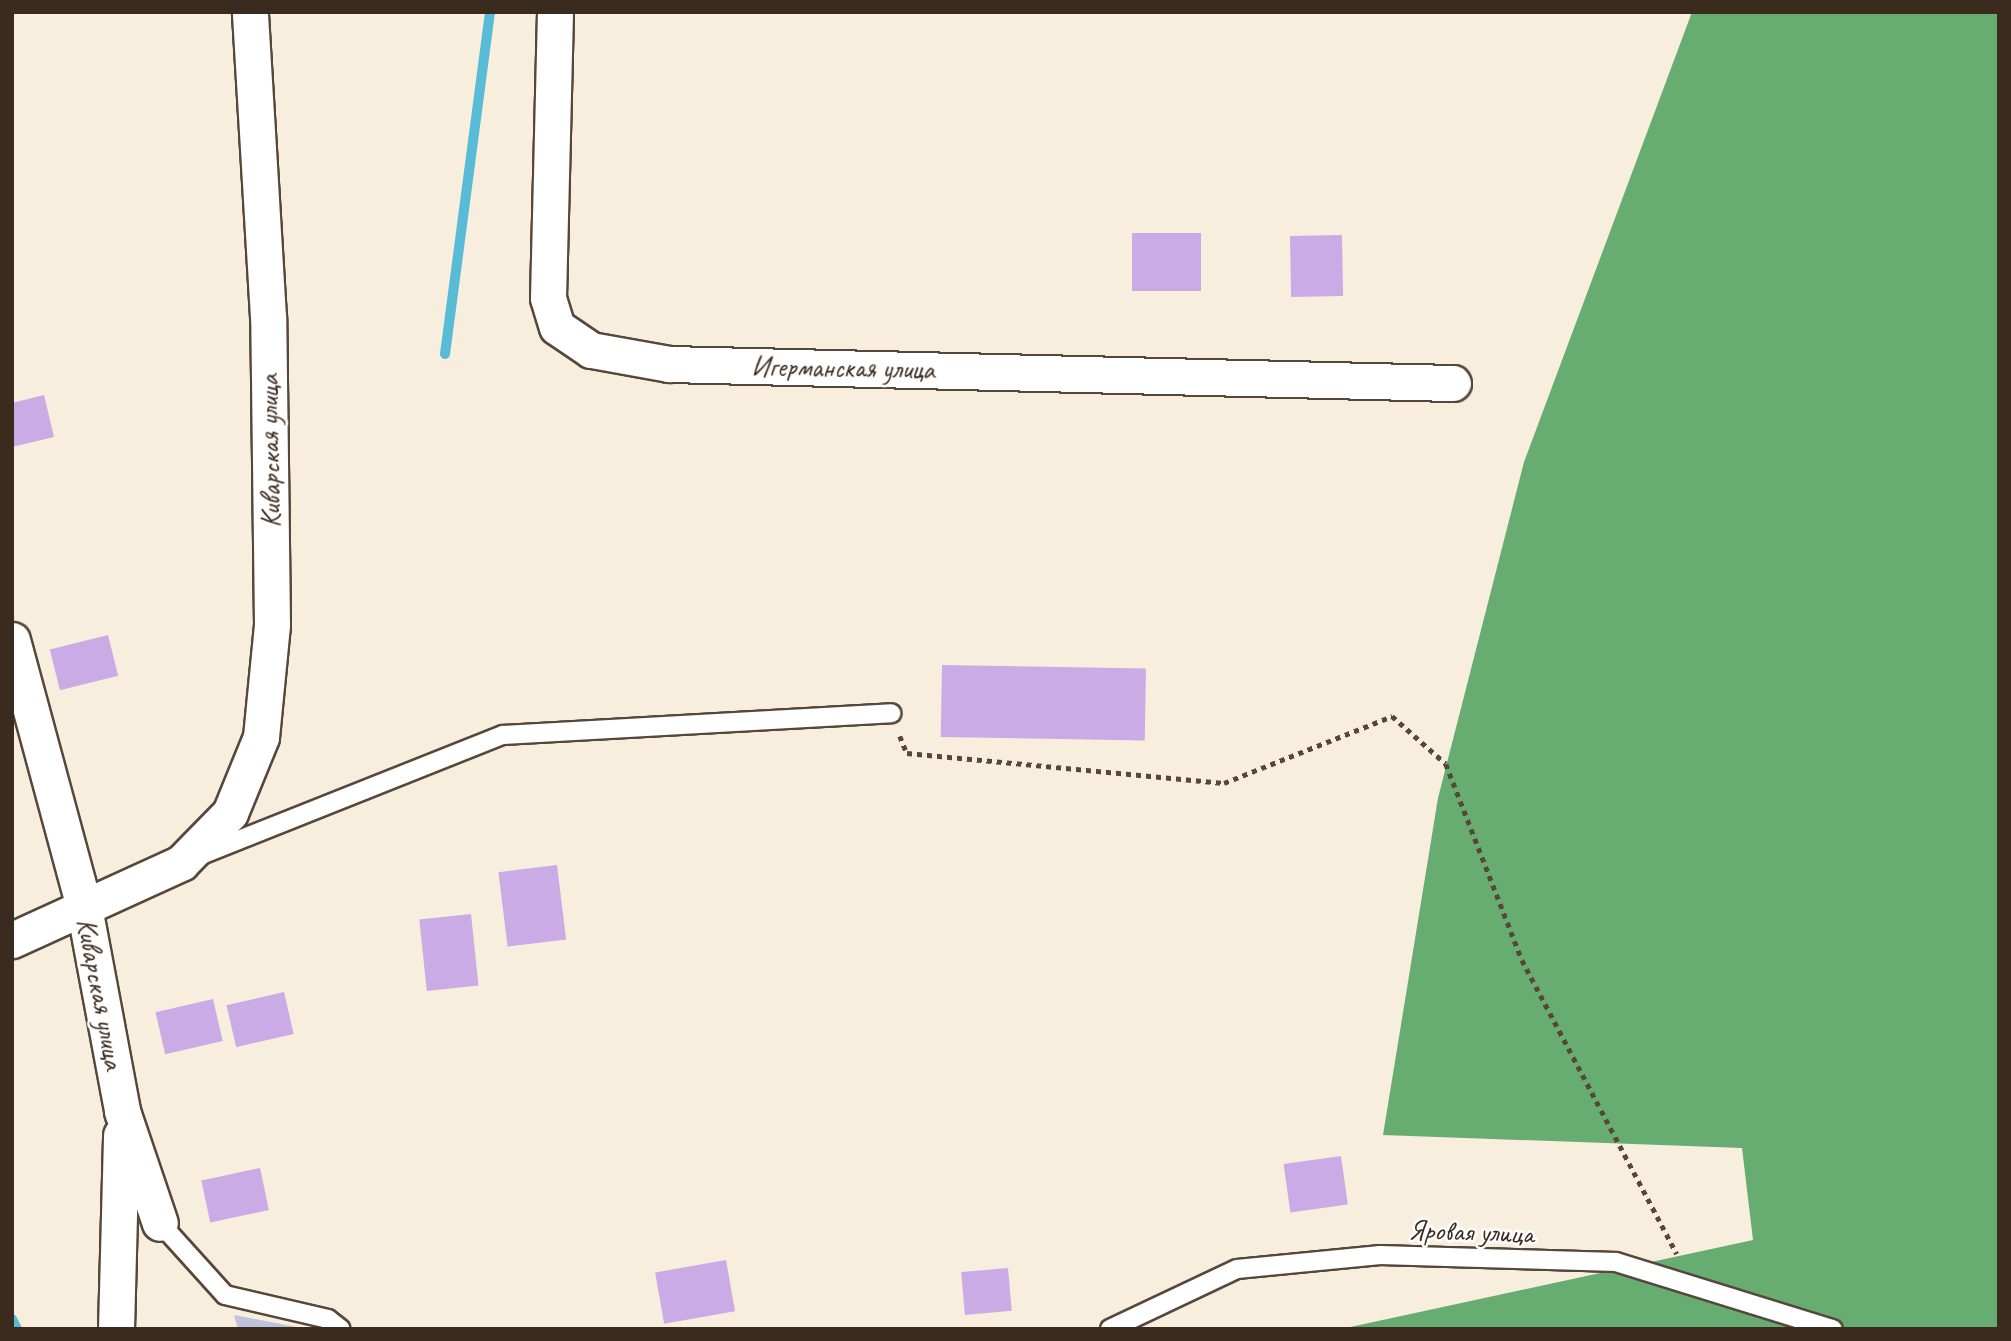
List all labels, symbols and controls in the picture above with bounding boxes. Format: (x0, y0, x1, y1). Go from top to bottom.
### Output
street label: Игерманская улица (750, 350, 936, 386)
street label: Киварская улица (252, 373, 288, 529)
street label: Киварская улица (69, 914, 131, 1074)
street label: Яровая улица (1408, 1213, 1534, 1251)

